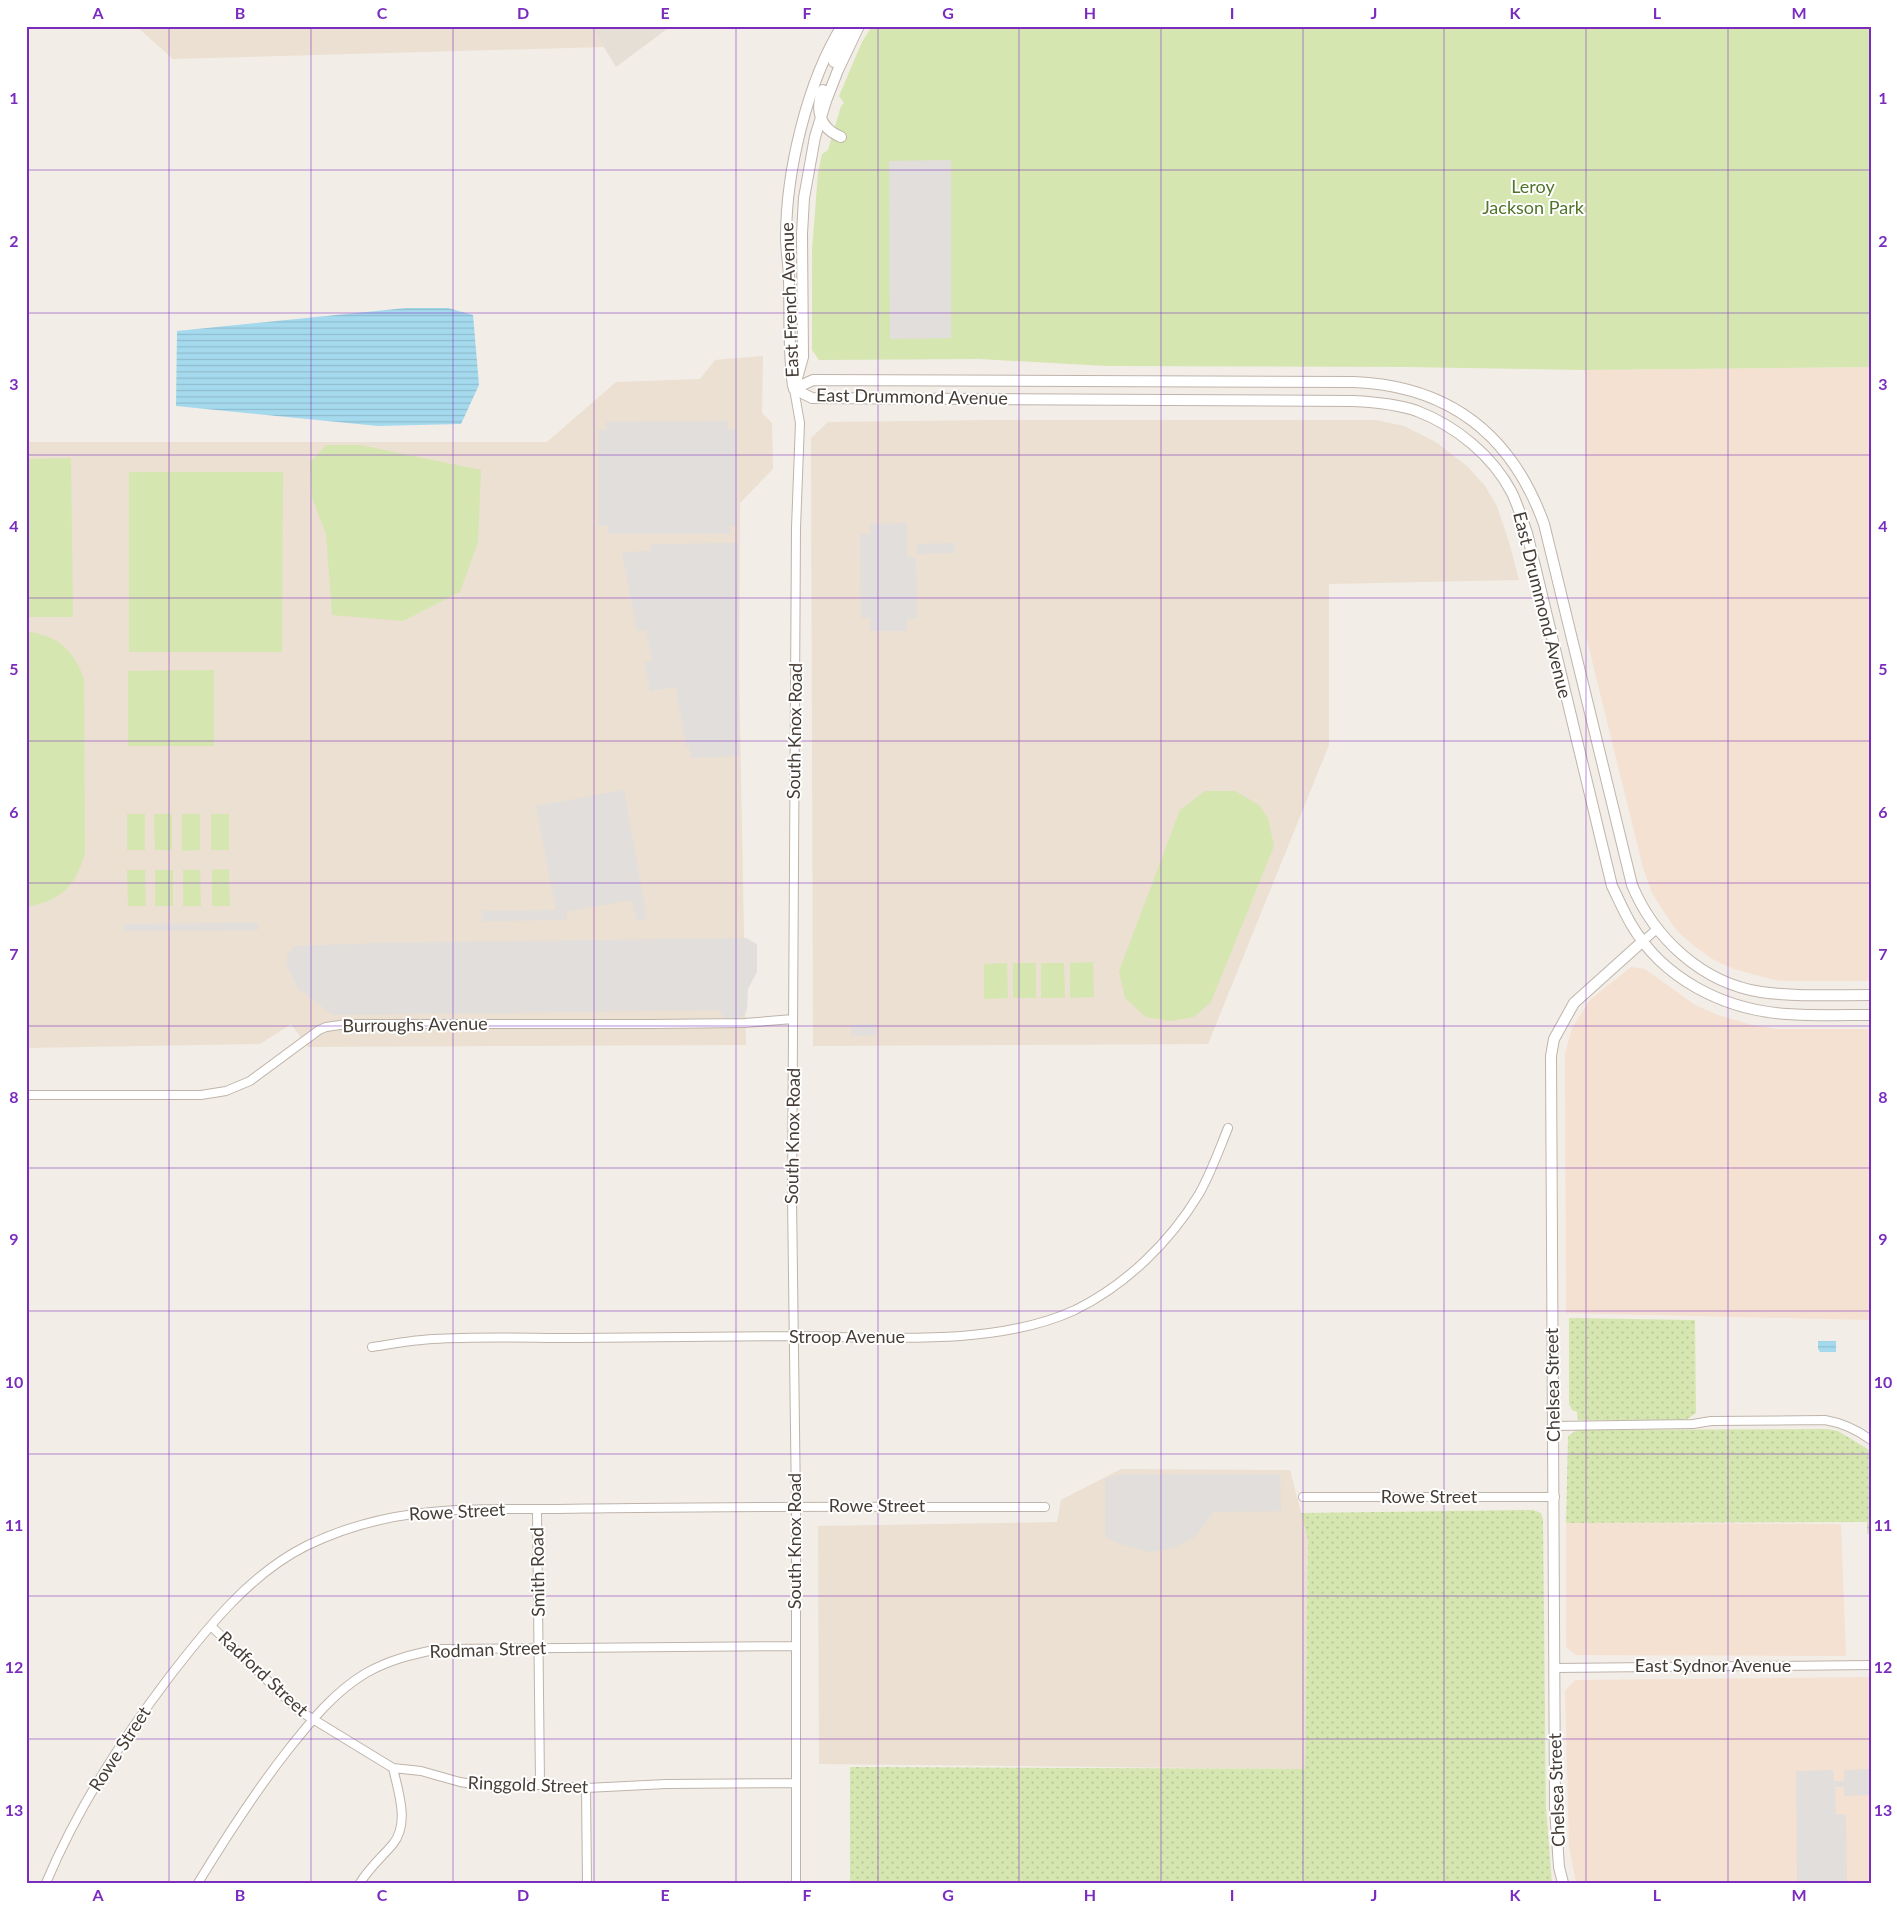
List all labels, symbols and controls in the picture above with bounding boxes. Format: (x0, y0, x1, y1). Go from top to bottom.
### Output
text: A (91, 3, 104, 22)
text: B (235, 3, 245, 22)
text: C (377, 3, 388, 22)
text: D (517, 3, 529, 22)
text: E (660, 3, 670, 22)
text: F (802, 3, 812, 22)
text: G (942, 3, 954, 22)
text: H (1084, 3, 1096, 22)
text: I (1230, 3, 1234, 22)
text: J (1371, 3, 1377, 22)
text: K (1510, 3, 1522, 22)
text: L (1653, 3, 1662, 22)
text: M (1791, 3, 1807, 22)
text: 1 (9, 88, 19, 107)
text: 1 (1878, 88, 1888, 107)
park label: Leroy Jackson Park (1482, 175, 1585, 218)
street label: East French Avenue (775, 222, 803, 378)
text: 2 (9, 231, 19, 250)
text: 2 (1878, 231, 1888, 250)
text: 3 (9, 374, 19, 393)
text: 3 (1878, 374, 1888, 393)
street label: East Drummond Avenue (816, 383, 1008, 409)
street label: East Drummond Avenue (1509, 509, 1577, 700)
text: 4 (9, 516, 19, 535)
text: 4 (1878, 516, 1888, 535)
text: 5 (9, 659, 19, 678)
text: 5 (1878, 659, 1888, 678)
street label: South Knox Road (782, 663, 806, 799)
text: 6 (9, 802, 19, 821)
text: 6 (1878, 802, 1888, 821)
text: 7 (9, 944, 19, 963)
text: 7 (1878, 944, 1888, 963)
street label: Burroughs Avenue (342, 1012, 488, 1036)
street label: South Knox Road (780, 1068, 804, 1204)
text: 8 (9, 1087, 19, 1106)
text: 8 (1878, 1087, 1888, 1106)
text: 9 (9, 1229, 19, 1248)
text: 9 (1878, 1229, 1888, 1248)
street label: Stroop Avenue (789, 1325, 905, 1347)
street label: Chelsea Street (1540, 1327, 1564, 1442)
text: 10 (5, 1372, 23, 1391)
text: 10 (1874, 1372, 1892, 1391)
street label: South Knox Road (783, 1473, 805, 1609)
street label: Rowe Street (1381, 1485, 1478, 1507)
street label: Rowe Street (829, 1494, 926, 1516)
street label: Rowe Street (408, 1497, 506, 1525)
text: 11 (5, 1515, 23, 1534)
text: 11 (1874, 1515, 1892, 1534)
street label: Smith Road (525, 1527, 549, 1617)
street label: Radford Street (214, 1626, 314, 1721)
street label: Rodman Street (429, 1636, 547, 1662)
street label: East Sydnor Avenue (1635, 1654, 1791, 1676)
text: 12 (5, 1657, 23, 1676)
text: 12 (1874, 1657, 1892, 1676)
street label: Rowe Street (84, 1702, 155, 1795)
street label: Chelsea Street (1543, 1732, 1569, 1847)
street label: Ringgold Street (467, 1771, 589, 1797)
text: 13 (5, 1800, 23, 1819)
text: 13 (1874, 1800, 1892, 1819)
text: A (91, 1885, 104, 1904)
text: B (235, 1885, 245, 1904)
text: C (377, 1885, 388, 1904)
text: D (517, 1885, 529, 1904)
text: E (660, 1885, 670, 1904)
text: F (802, 1885, 812, 1904)
text: G (942, 1885, 954, 1904)
text: H (1084, 1885, 1096, 1904)
text: I (1230, 1885, 1234, 1904)
text: J (1371, 1885, 1377, 1904)
text: K (1510, 1885, 1522, 1904)
text: L (1653, 1885, 1662, 1904)
text: M (1791, 1885, 1807, 1904)

